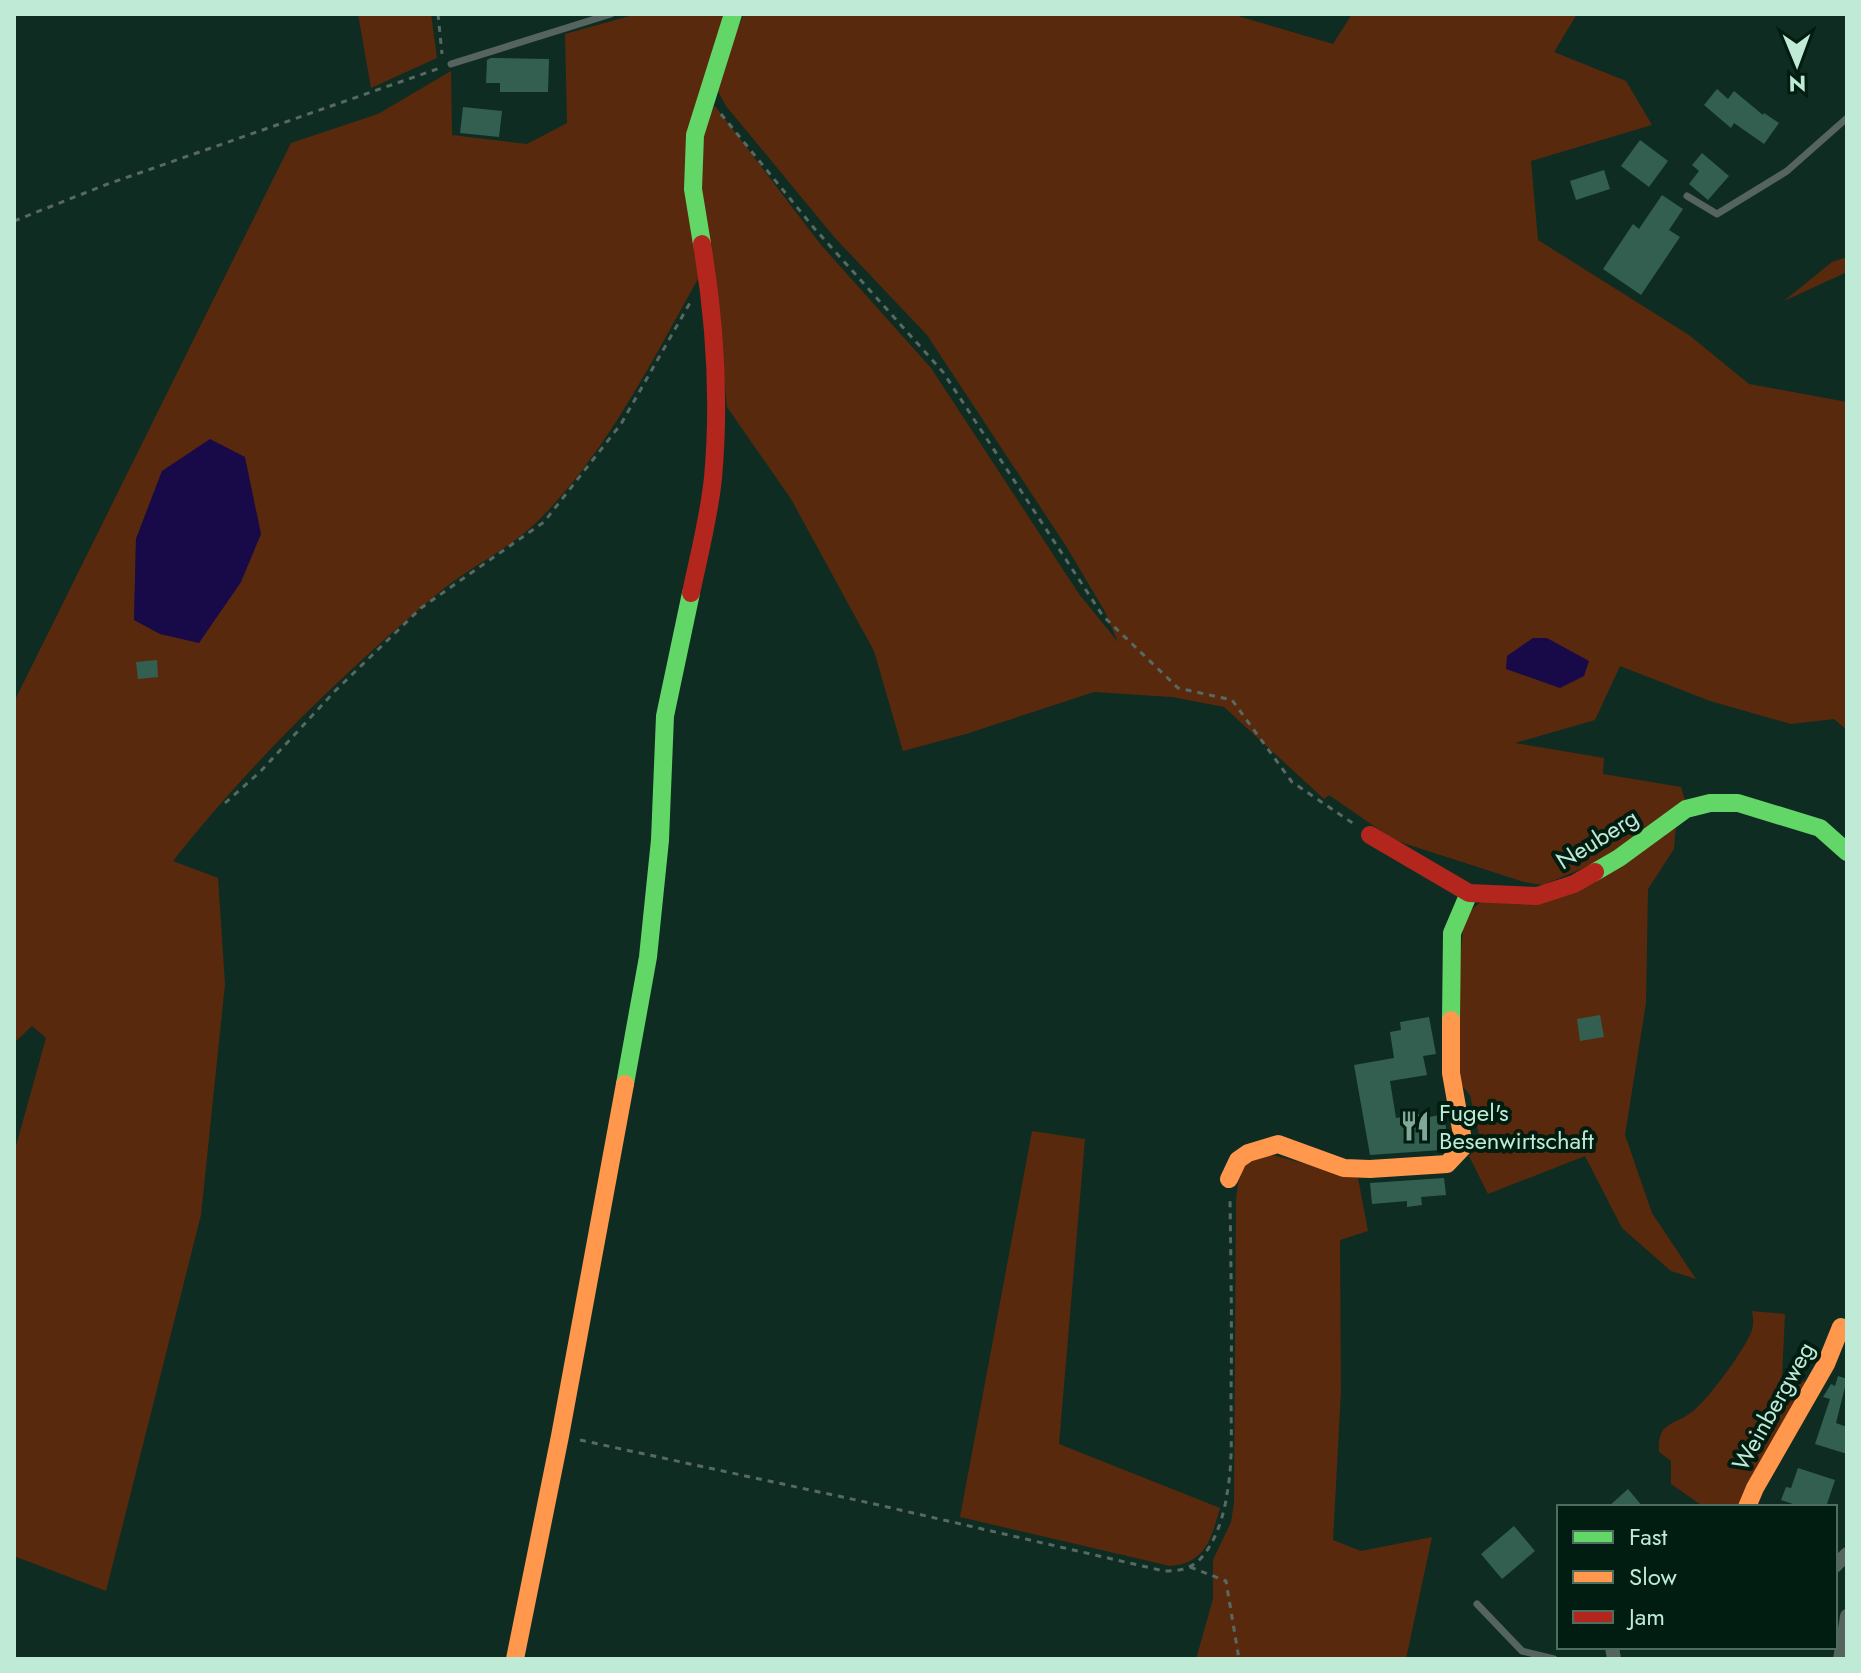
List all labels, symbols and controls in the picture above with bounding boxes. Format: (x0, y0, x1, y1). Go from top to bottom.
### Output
north arrow (1757, 24, 1837, 104)
text: N (1788, 68, 1806, 100)
street label: Neuberg (1549, 800, 1645, 878)
place label: Fugel's Besenwirtschaft (1439, 1095, 1594, 1158)
restaurant icon: Fugel's Besenwirtschaft (1398, 1109, 1432, 1143)
street label: Weinbergweg (1723, 1335, 1823, 1477)
legend (1557, 1505, 1837, 1649)
text: Fast (1629, 1519, 1667, 1554)
text: Slow (1629, 1559, 1677, 1594)
text: Jam (1626, 1599, 1665, 1634)

